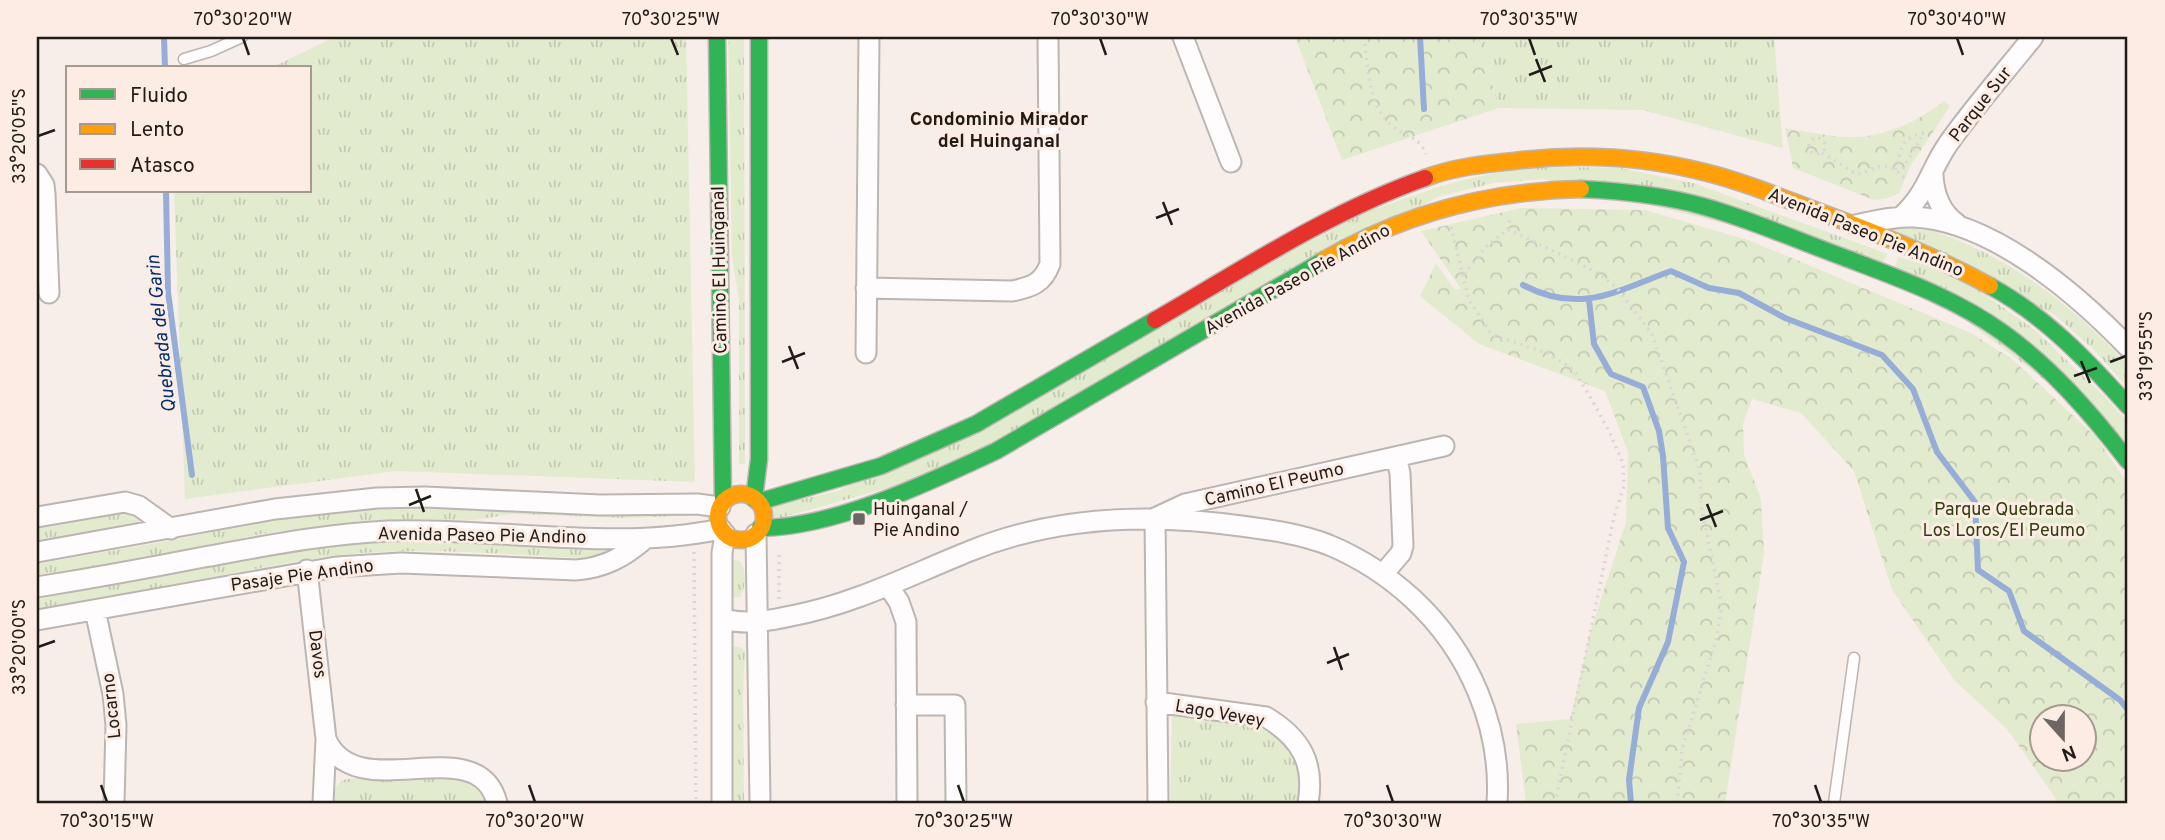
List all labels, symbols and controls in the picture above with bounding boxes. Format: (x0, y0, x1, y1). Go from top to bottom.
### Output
text: 70°30'20"W (194, 9, 292, 32)
text: 70°30'25"W (622, 9, 720, 32)
text: 70°30'30"W (1051, 9, 1149, 32)
text: 70°30'35"W (1480, 9, 1578, 32)
text: 70°30'40"W (1908, 9, 2006, 32)
street label: Parque Sur (1945, 63, 2018, 147)
legend (66, 66, 312, 192)
text: Fluido (130, 83, 188, 110)
text: 33°20'05"S (9, 88, 32, 184)
district label: Condominio Mirador del Huinganal (910, 108, 1088, 154)
text: Lento (130, 117, 184, 144)
text: Atasco (130, 153, 195, 180)
street label: Avenida Paseo Pie Andino (1764, 184, 1966, 283)
street label: Camino El Huinganal (708, 186, 733, 354)
street label: Avenida Paseo Pie Andino (1201, 220, 1395, 341)
water label: Quebrada del Garin (142, 253, 182, 414)
text: 33°19'55"S (2136, 311, 2159, 401)
street label: Camino El Peumo (1202, 458, 1346, 513)
place label: Huinganal / Pie Andino (873, 499, 968, 543)
park label: Parque Quebrada Los Loros/El Peumo (1923, 499, 2085, 543)
marker: Huinganal / Pie Andino (851, 511, 867, 527)
street label: Avenida Paseo Pie Andino (377, 523, 587, 550)
street label: Pasaje Pie Andino (229, 555, 375, 598)
text: 33°20'00"S (9, 599, 32, 695)
street label: Davos (302, 629, 331, 680)
street label: Locarno (98, 672, 127, 740)
street label: Lago Vevey (1173, 695, 1266, 734)
north arrow (2028, 704, 2098, 774)
text: N (2058, 738, 2079, 766)
text: 70°30'15"W (60, 811, 154, 834)
text: 70°30'20"W (486, 811, 584, 834)
text: 70°30'25"W (915, 811, 1013, 834)
text: 70°30'30"W (1344, 811, 1442, 834)
text: 70°30'35"W (1772, 811, 1870, 834)

